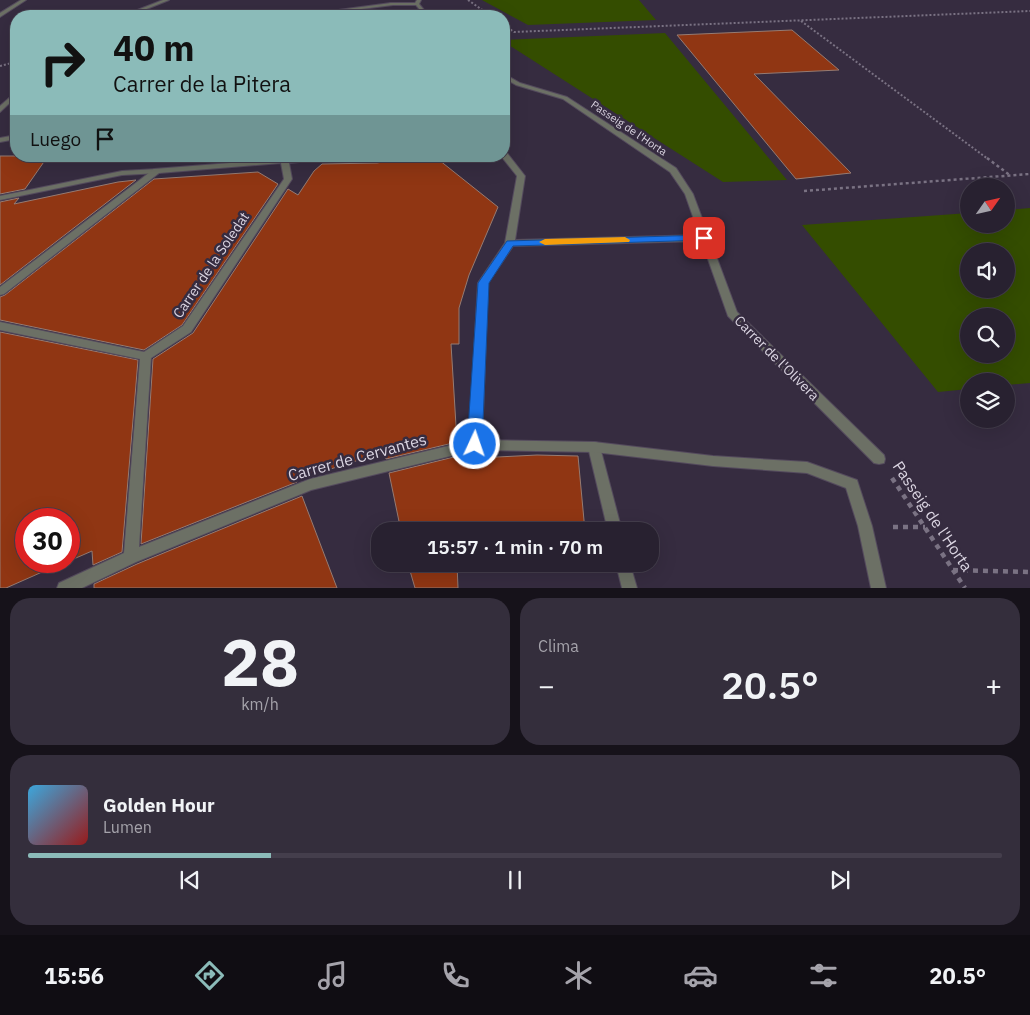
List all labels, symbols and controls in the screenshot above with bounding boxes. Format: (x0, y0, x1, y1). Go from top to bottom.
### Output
text: 40 m (113, 25, 195, 71)
icon: right (30, 30, 95, 95)
text: Carrer de la Pitera (113, 69, 291, 98)
street label: Passeig de l'Horta (588, 97, 670, 159)
icon: arrive (91, 125, 119, 153)
text: Luego (30, 127, 81, 151)
north arrow (960, 178, 1015, 232)
map controls (960, 178, 1015, 428)
street label: Carrer de la Soledat (169, 208, 253, 322)
pin (683, 217, 725, 259)
icon: arrive (690, 224, 718, 252)
button: sound (960, 243, 1015, 298)
button: search (960, 308, 1015, 363)
street label: Carrer de l'Olivera (731, 312, 824, 405)
button: layers (960, 373, 1015, 428)
position arrow (448, 417, 500, 469)
street label: Carrer de Cervantes (286, 429, 428, 485)
street label: Passeig de l'Horta (889, 457, 978, 575)
speed limit sign: 30 (15, 508, 80, 573)
text: 15:57 · 1 min · 70 m (427, 535, 603, 559)
text: 28 (221, 619, 299, 704)
text: Clima (538, 636, 579, 656)
text: 20.5° (721, 660, 819, 709)
text: − (538, 667, 555, 704)
text: + (985, 667, 1002, 704)
text: km/h (241, 694, 279, 714)
text: Golden Hour (103, 793, 215, 817)
text: Lumen (103, 817, 152, 837)
icon: previous (176, 866, 204, 894)
icon: pause (501, 866, 529, 894)
icon: next (826, 866, 854, 894)
icon: directions (192, 958, 227, 993)
icon: music (315, 958, 350, 993)
icon: phone (438, 958, 473, 993)
icon: climate (561, 958, 596, 993)
icon: car (683, 958, 718, 993)
icon: filters (806, 958, 841, 993)
text: 15:56 (44, 961, 104, 990)
text: 20.5° (929, 961, 986, 990)

